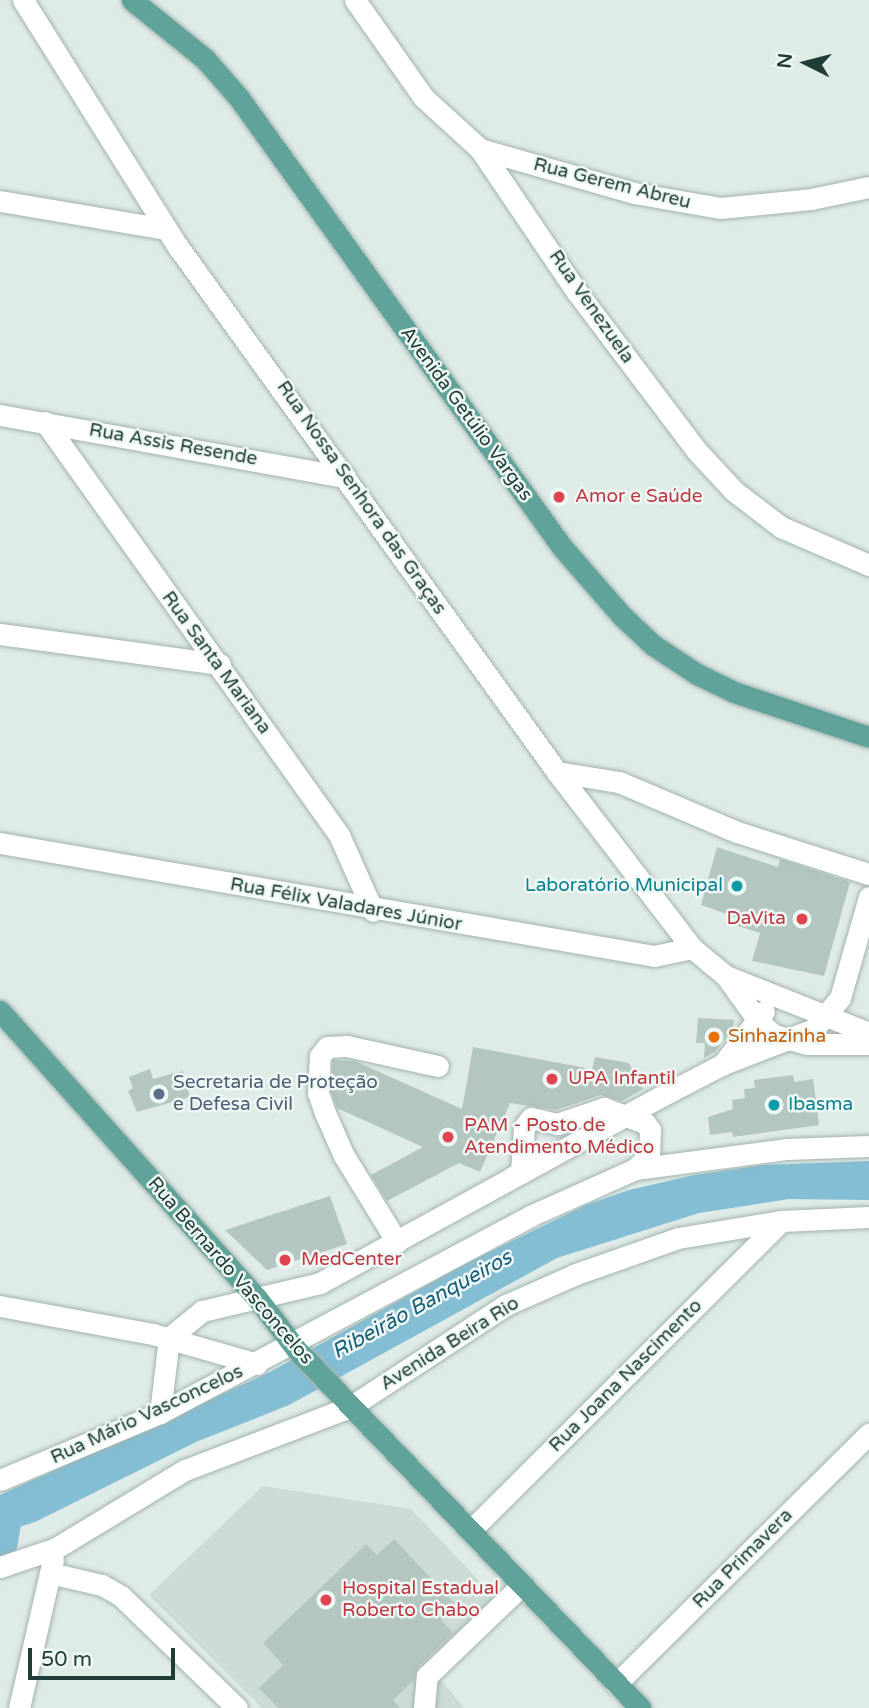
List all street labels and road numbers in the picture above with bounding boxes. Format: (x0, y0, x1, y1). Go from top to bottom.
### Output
street label: Rua Gerem Abreu (531, 153, 693, 215)
street label: Rua Venezuela (543, 246, 639, 368)
street label: Avenida Getúlio Vargas (395, 323, 537, 505)
street label: Rua Nossa Senhora das Graças (271, 377, 451, 619)
street label: Rua Assis Resende (87, 419, 259, 471)
street label: Rua Santa Mariana (156, 587, 276, 739)
street label: Rua Félix Valadares Júnior (228, 873, 464, 937)
street label: Rua Bernardo Vasconcelos (142, 1173, 318, 1369)
street label: Avenida Beira Rio (376, 1292, 524, 1396)
street label: Rua Joana Nascimento (545, 1295, 707, 1457)
street label: Rua Mário Vasconcelos (47, 1360, 247, 1470)
street label: Rua Primavera (688, 1504, 798, 1614)

